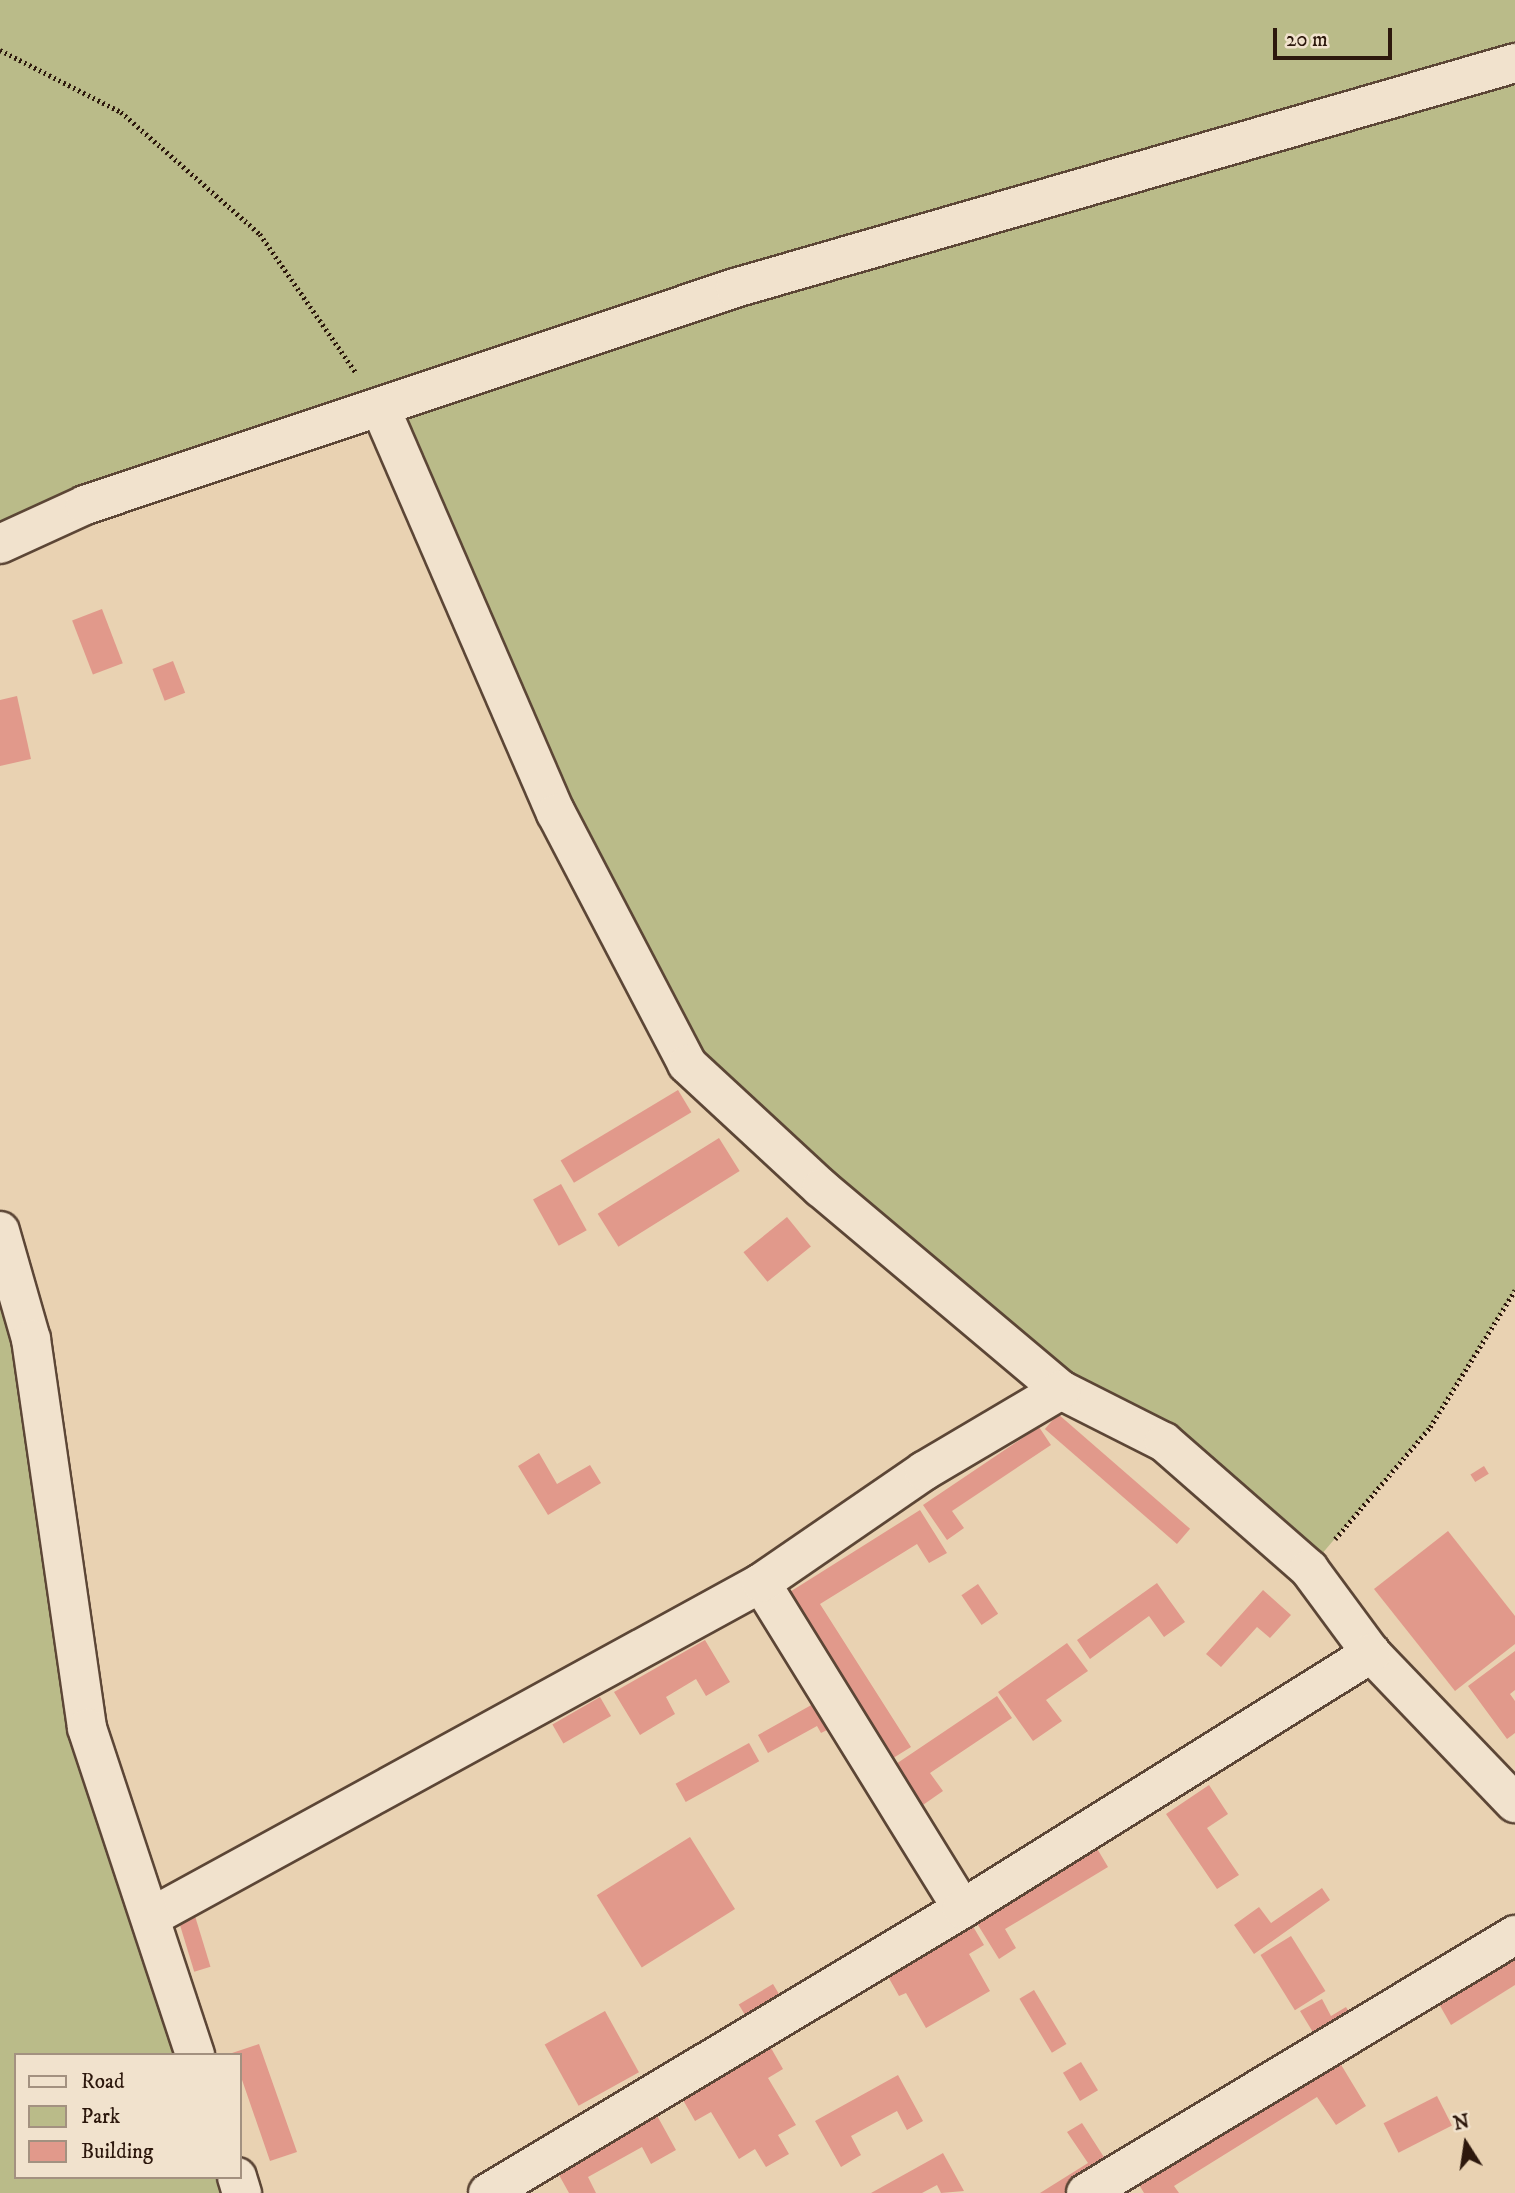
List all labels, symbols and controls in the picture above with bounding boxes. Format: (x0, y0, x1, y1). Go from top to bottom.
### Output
scale bar (1277, 14, 1396, 58)
text: 20 m (1286, 27, 1328, 53)
legend (14, 2053, 242, 2179)
text: Road (81, 2069, 125, 2095)
text: Park (81, 2104, 120, 2130)
north arrow (1431, 2109, 1501, 2179)
text: N (1451, 2110, 1472, 2136)
text: Building (81, 2139, 153, 2165)

